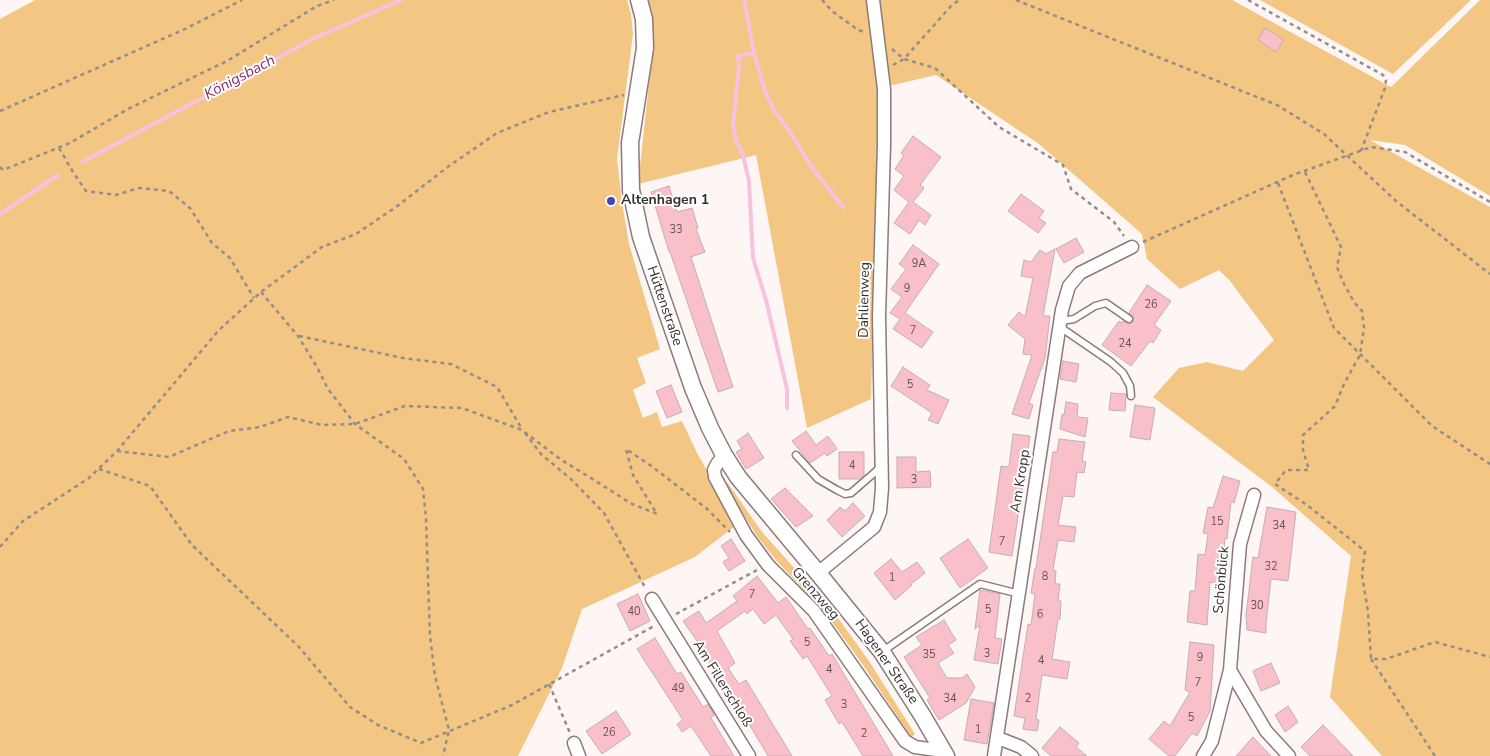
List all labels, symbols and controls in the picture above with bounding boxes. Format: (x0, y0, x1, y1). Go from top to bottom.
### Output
water label: Königsbach (201, 52, 279, 104)
place label: Altenhagen 1 (621, 193, 709, 209)
marker: Altenhagen 1 (605, 195, 617, 207)
house number: 33 (669, 223, 683, 237)
house number: 9A (912, 257, 926, 271)
street label: Dahlienweg (856, 262, 874, 338)
street label: Hüttenstraße (642, 264, 686, 348)
house number: 9 (904, 282, 910, 296)
house number: 26 (1144, 298, 1158, 312)
house number: 7 (910, 324, 916, 338)
house number: 24 (1118, 337, 1132, 351)
house number: 5 (907, 378, 913, 392)
street label: Am Kropp (1008, 448, 1034, 514)
house number: 4 (849, 459, 855, 473)
house number: 3 (911, 473, 917, 487)
house number: 15 (1210, 515, 1224, 529)
house number: 34 (1272, 519, 1286, 533)
house number: 7 (999, 535, 1005, 549)
street label: Schönblick (1211, 545, 1233, 615)
house number: 32 (1264, 560, 1278, 574)
street label: Grenzweg (788, 564, 842, 624)
house number: 8 (1042, 570, 1048, 584)
house number: 1 (889, 571, 895, 585)
house number: 7 (749, 588, 755, 602)
house number: 30 (1250, 599, 1264, 613)
house number: 5 (985, 603, 991, 617)
house number: 40 (627, 605, 641, 619)
house number: 6 (1037, 608, 1043, 622)
street label: Hagener Straße (851, 616, 921, 708)
house number: 5 (804, 636, 810, 650)
street label: Am Fillerschloß (689, 638, 755, 730)
house number: 3 (984, 647, 990, 661)
house number: 35 (922, 648, 936, 662)
house number: 9 (1197, 651, 1203, 665)
house number: 4 (1038, 654, 1044, 668)
house number: 4 (826, 663, 832, 677)
house number: 7 (1195, 676, 1201, 690)
house number: 49 (671, 682, 685, 696)
house number: 34 (943, 692, 957, 706)
house number: 2 (1025, 692, 1031, 706)
house number: 3 (841, 698, 847, 712)
house number: 5 (1188, 711, 1194, 725)
house number: 1 (975, 723, 981, 737)
house number: 26 (602, 726, 616, 740)
house number: 2 (861, 727, 867, 741)

